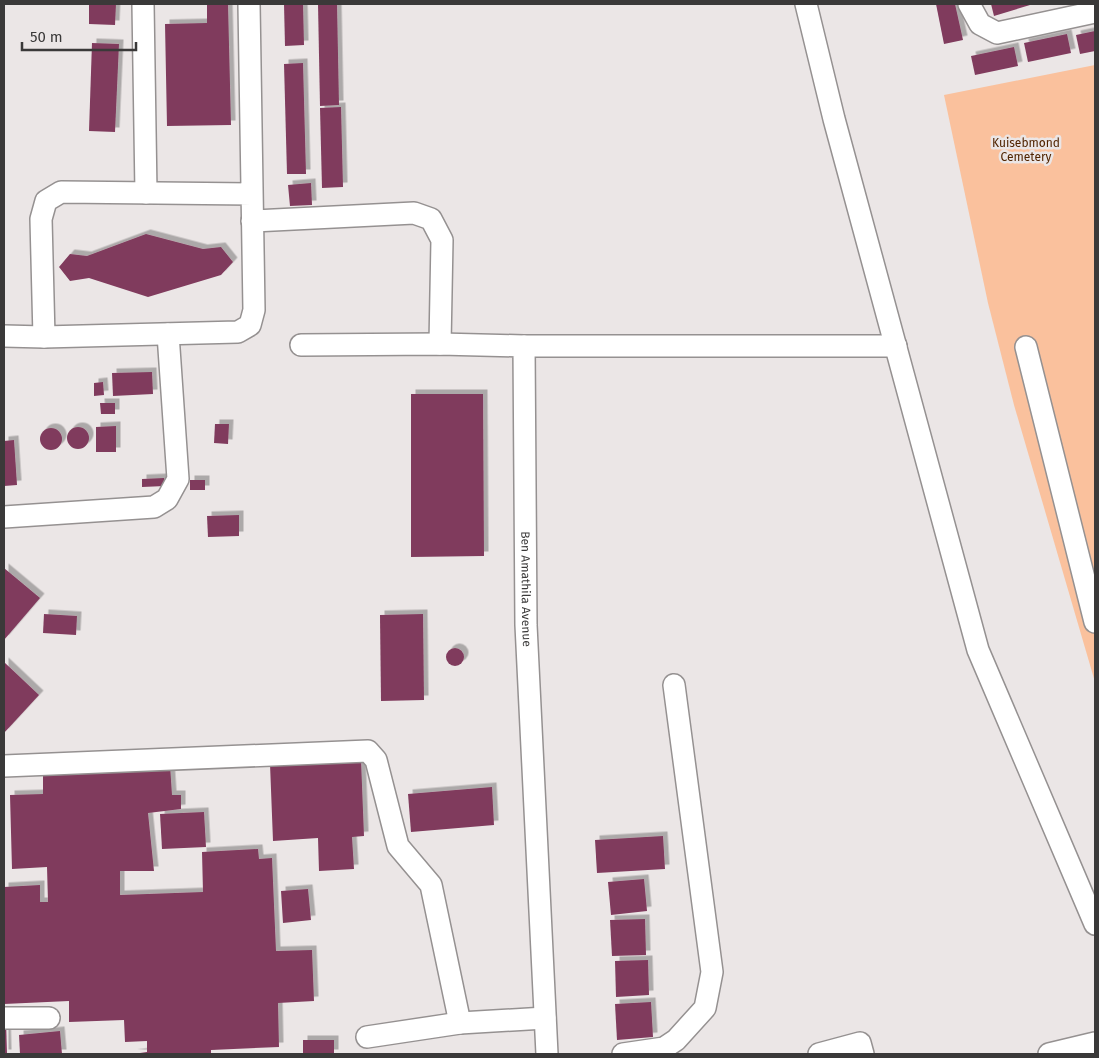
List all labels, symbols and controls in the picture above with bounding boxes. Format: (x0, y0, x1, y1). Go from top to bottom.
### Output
scale bar (22, 20, 136, 52)
text: 50 m (30, 28, 63, 46)
park label: Kuisebmond Cemetery (992, 136, 1060, 164)
street label: Ben Amathila Avenue (518, 531, 534, 647)

